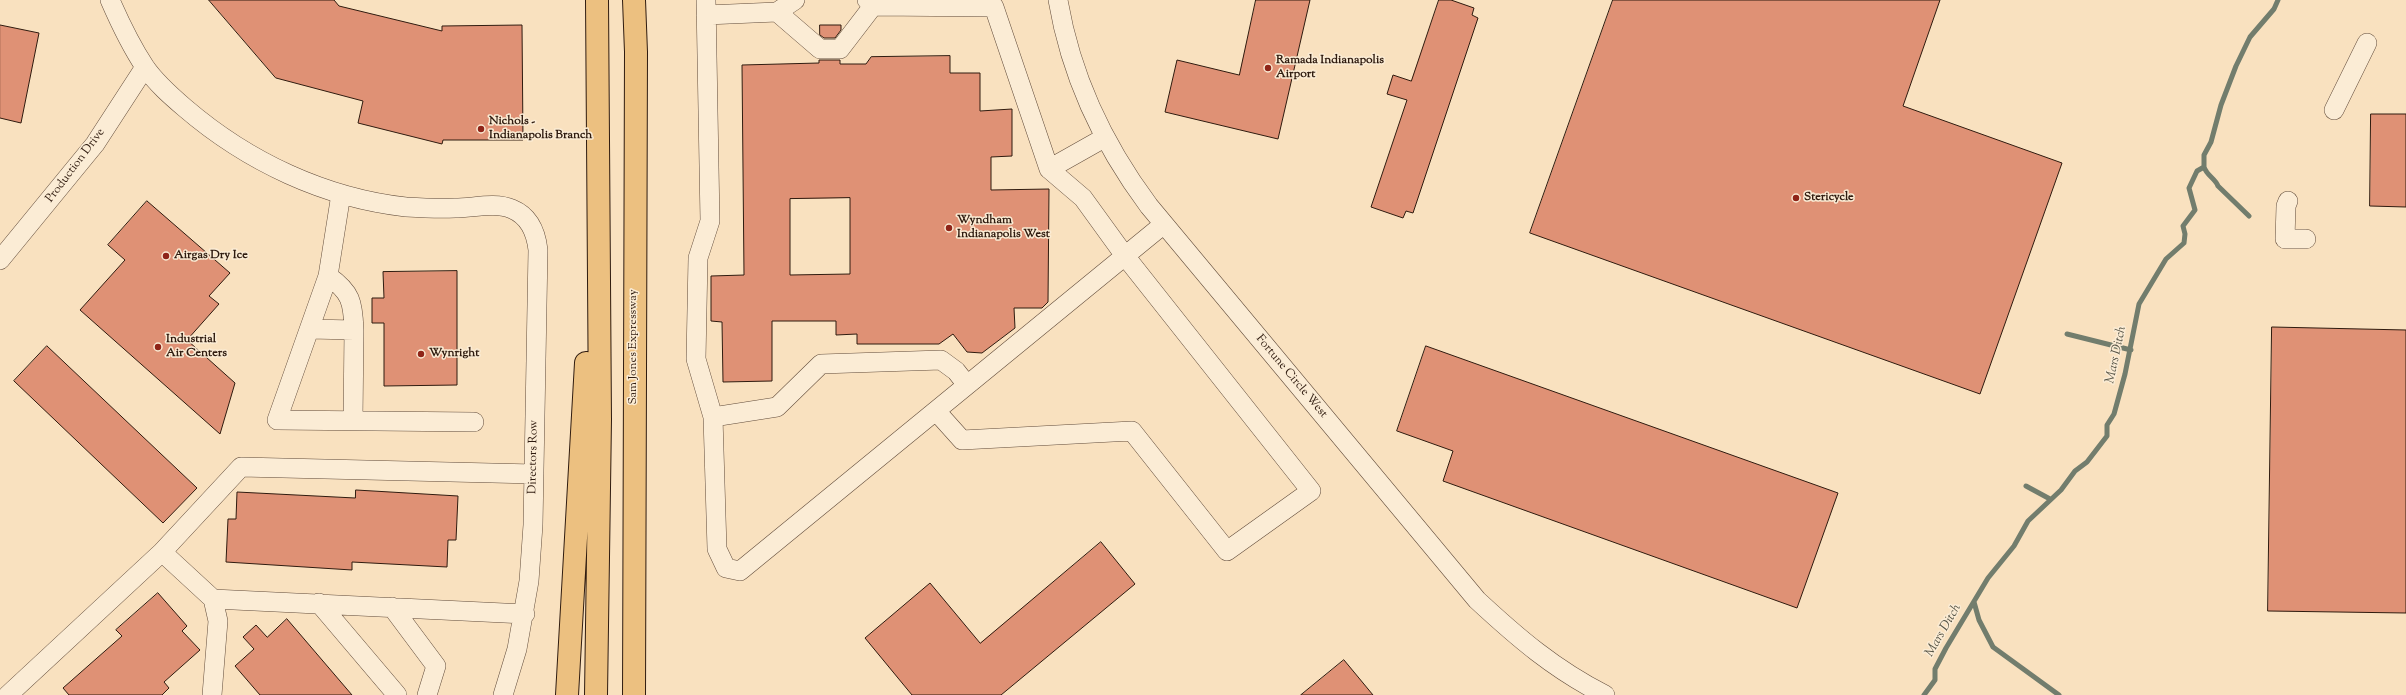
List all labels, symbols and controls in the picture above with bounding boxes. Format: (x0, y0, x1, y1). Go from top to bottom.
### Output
place label: Ramada Indianapolis Airport (1276, 54, 1384, 82)
marker: Ramada Indianapolis Airport (1263, 63, 1273, 73)
place label: Nichols - Indianapolis Branch (489, 115, 592, 143)
marker: Nichols - Indianapolis Branch (476, 124, 486, 134)
street label: Production Drive (43, 126, 109, 206)
place label: Stericycle (1804, 191, 1854, 205)
marker: Stericycle (1791, 193, 1801, 203)
place label: Wyndham Indianapolis West (957, 214, 1050, 242)
marker: Wyndham Indianapolis West (944, 223, 954, 233)
place label: Airgas Dry Ice (174, 249, 248, 263)
marker: Airgas Dry Ice (161, 251, 171, 261)
street label: Sam Jones Expressway (627, 289, 641, 405)
water label: Mars Ditch (2103, 325, 2131, 385)
street label: Fortune Circle West (1252, 332, 1330, 422)
place label: Industrial Air Centers (166, 333, 227, 361)
marker: Industrial Air Centers (153, 342, 163, 352)
place label: Wynright (429, 347, 479, 361)
marker: Wynright (416, 349, 426, 359)
street label: Directors Row (526, 420, 542, 494)
water label: Mars Ditch (1923, 602, 1965, 660)

